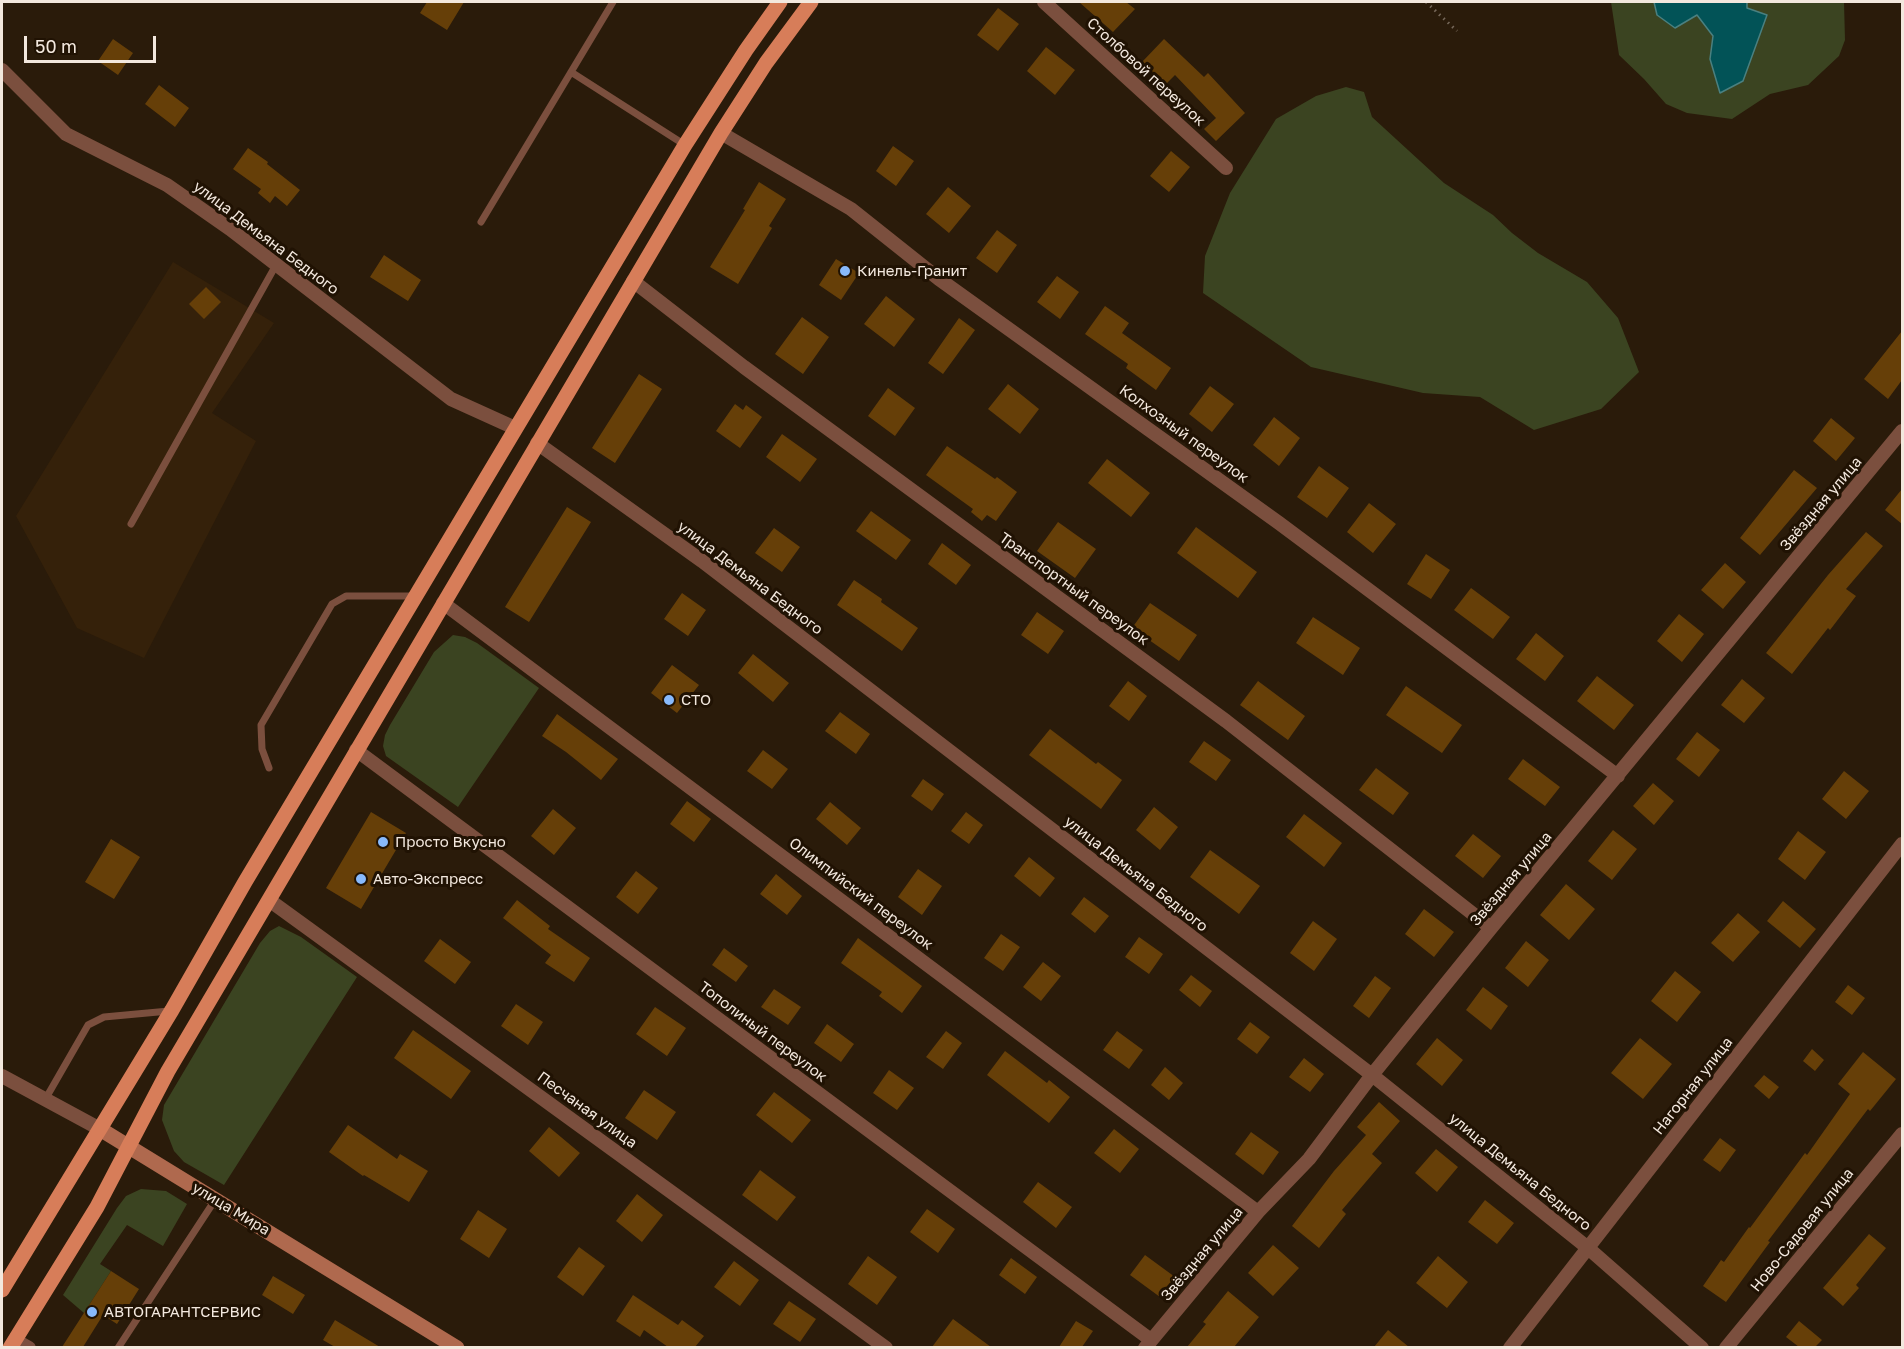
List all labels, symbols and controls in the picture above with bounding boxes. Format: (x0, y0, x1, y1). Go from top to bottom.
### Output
street label: Столбовой переулок (1083, 14, 1209, 130)
scale bar (27, 24, 159, 62)
text: 50 m (35, 35, 77, 57)
street label: улица Демьяна Бедного (190, 177, 342, 299)
place label: Кинель-Гранит (857, 262, 967, 280)
marker: Кинель-Гранит (838, 264, 852, 278)
street label: Колхозный переулок (1116, 381, 1252, 487)
street label: Звёздная улица (1776, 453, 1866, 555)
street label: улица Демьяна Бедного (674, 517, 826, 639)
street label: Транспортный переулок (996, 529, 1152, 649)
place label: СТО (681, 691, 711, 709)
marker: СТО (662, 693, 676, 707)
street label: улица Демьяна Бедного (1061, 812, 1211, 936)
street label: Звёздная улица (1466, 828, 1556, 930)
place label: Просто Вкусно (395, 833, 506, 851)
street label: Олимпийский переулок (786, 834, 936, 954)
marker: Просто Вкусно (376, 835, 390, 849)
place label: Авто-Экспресс (373, 870, 483, 888)
marker: Авто-Экспресс (354, 872, 368, 886)
street label: Тополиный переулок (695, 978, 831, 1086)
street label: Нагорная улица (1649, 1034, 1737, 1138)
street label: Песчаная улица (534, 1068, 640, 1152)
street label: улица Демьяна Бедного (1445, 1109, 1595, 1235)
street label: Ново-Садовая улица (1747, 1165, 1857, 1295)
street label: улица Мира (189, 1179, 273, 1239)
street label: Звёздная улица (1157, 1203, 1247, 1305)
place label: АВТОГАРАНТСЕРВИС (104, 1303, 261, 1321)
marker: АВТОГАРАНТСЕРВИС (85, 1305, 99, 1319)

